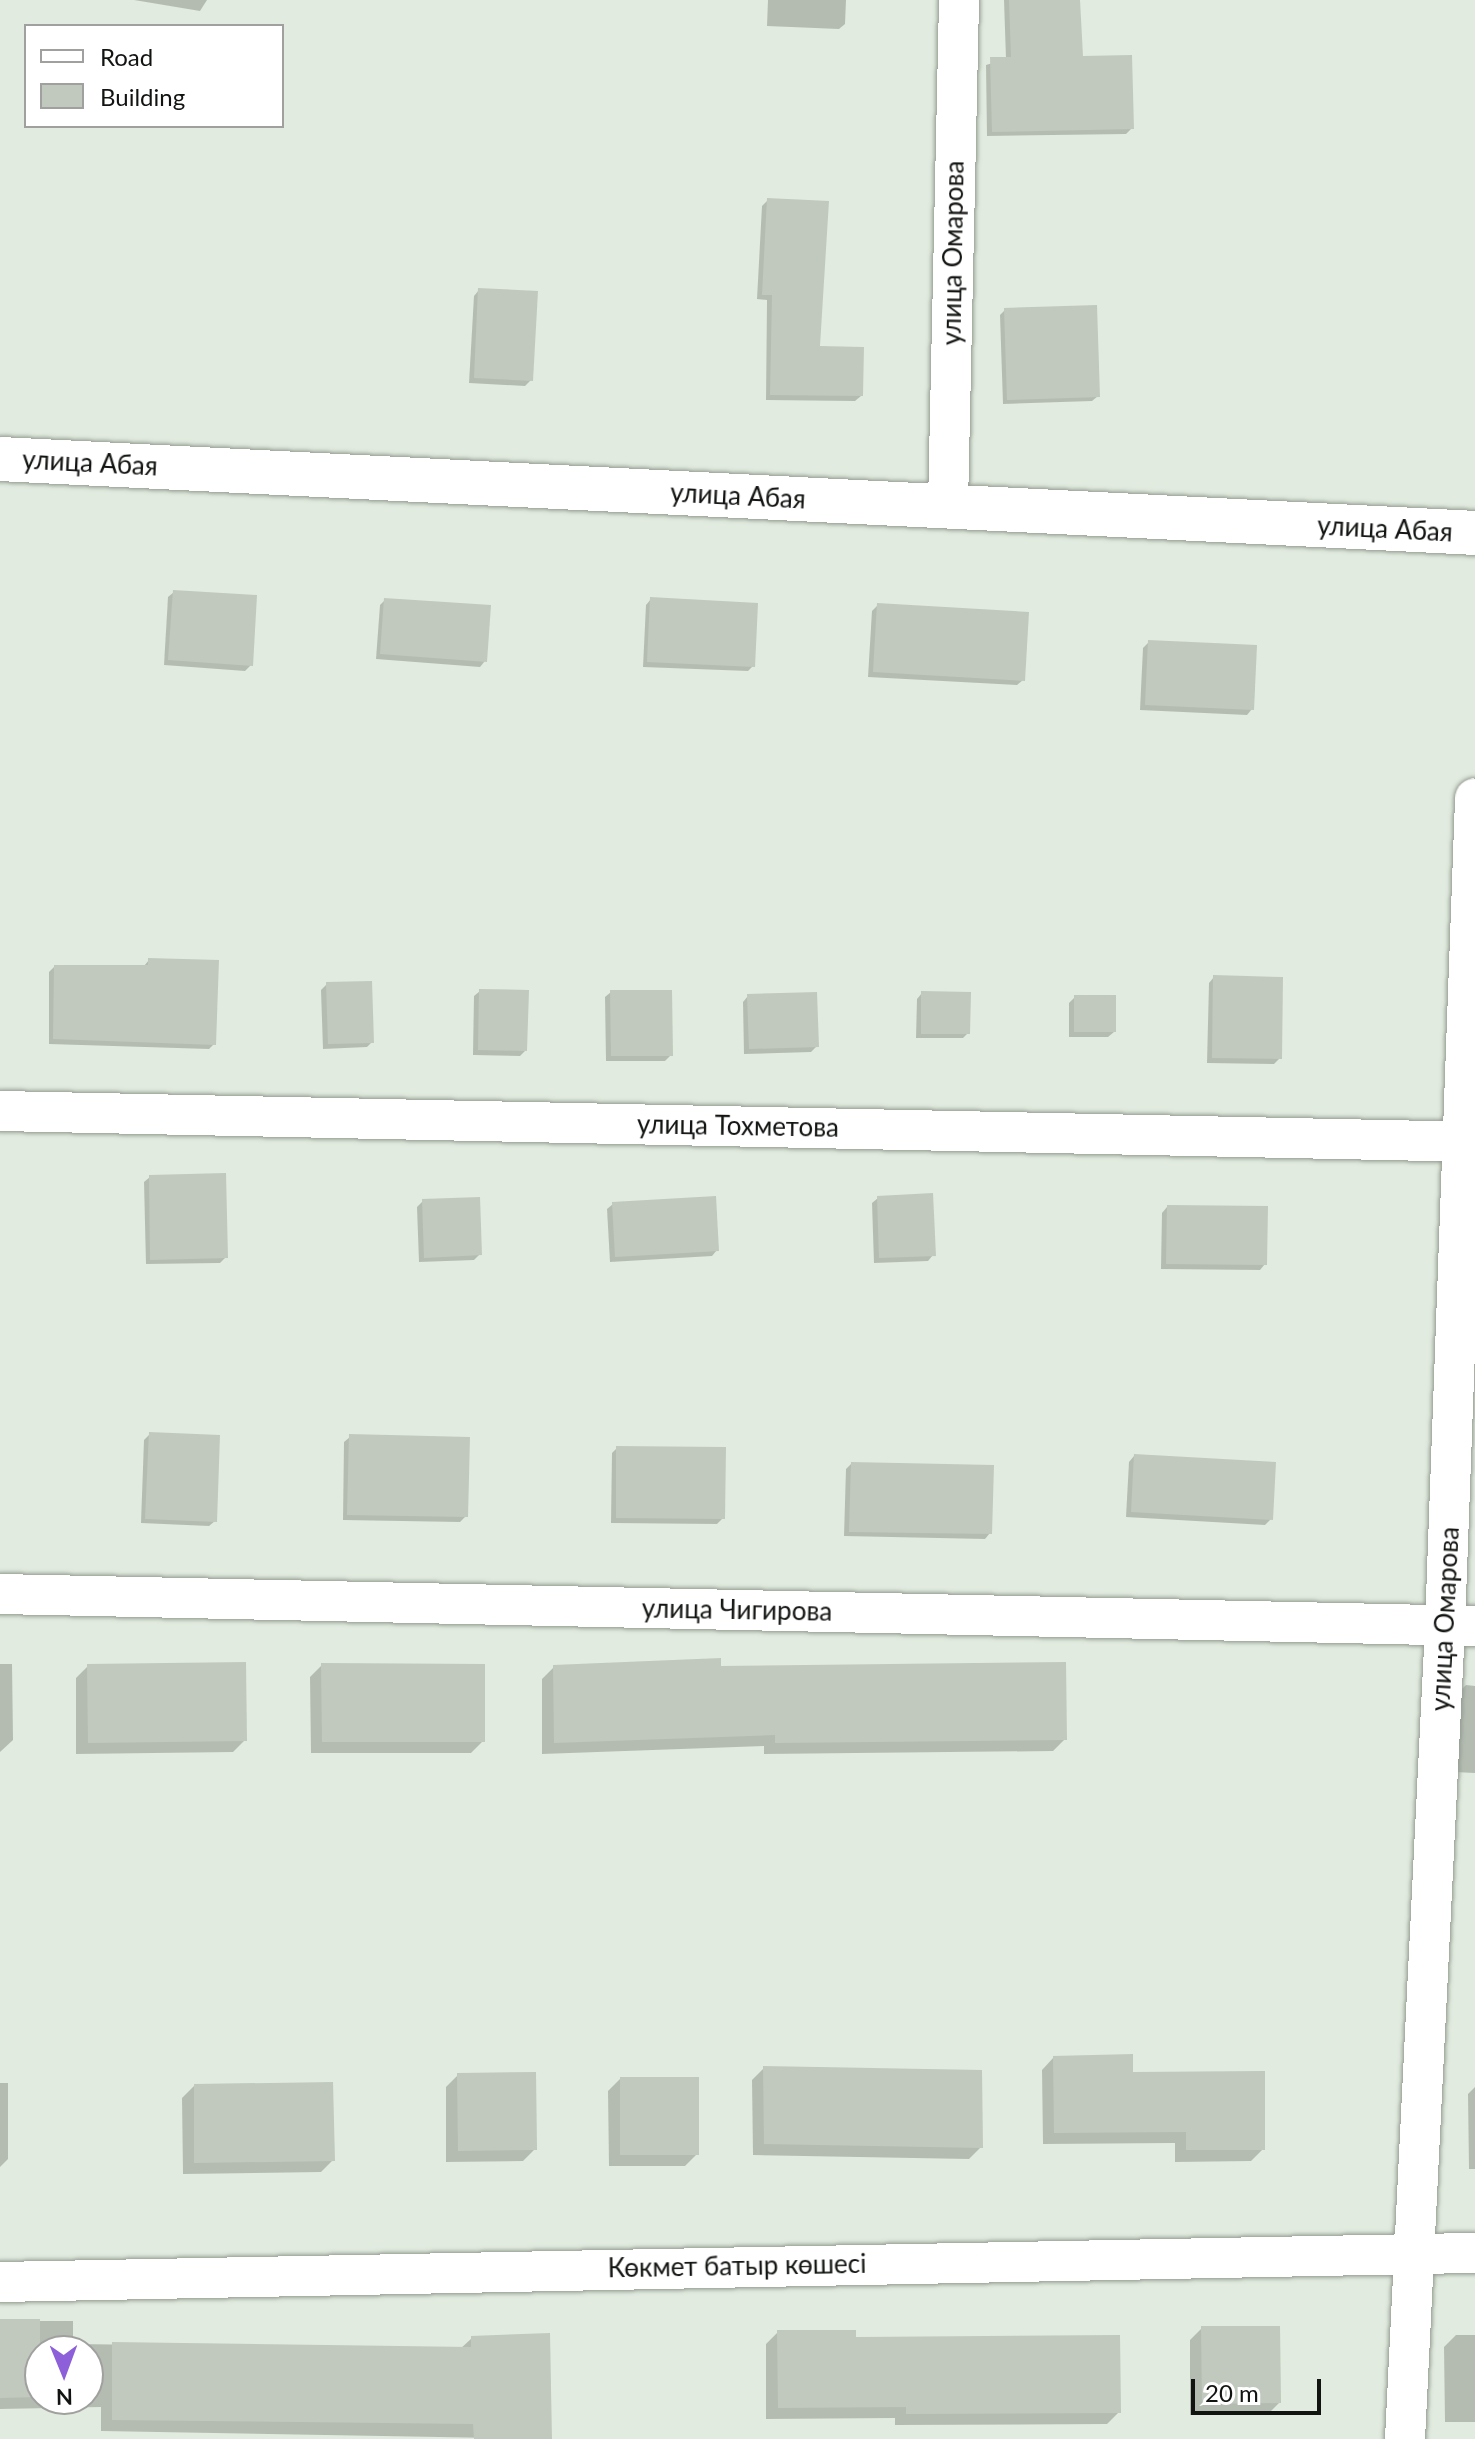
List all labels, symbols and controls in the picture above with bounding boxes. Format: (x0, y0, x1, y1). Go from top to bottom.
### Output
legend (24, 24, 284, 128)
text: Road (100, 42, 153, 71)
text: Building (100, 82, 185, 111)
street label: улица Омарова (936, 160, 970, 346)
street label: улица Абая (21, 444, 159, 482)
street label: улица Абая (669, 477, 807, 515)
street label: улица Абая (1316, 510, 1454, 548)
street label: улица Тохметова (637, 1109, 839, 1143)
street label: улица Омарова (1425, 1526, 1465, 1712)
street label: улица Чигирова (642, 1593, 832, 1627)
street label: Көкмет батыр көшесі (607, 2248, 867, 2284)
north arrow (24, 2335, 104, 2415)
scale bar (1195, 2363, 1325, 2413)
text: 20 m (1205, 2378, 1259, 2407)
text: N (56, 2384, 73, 2411)

